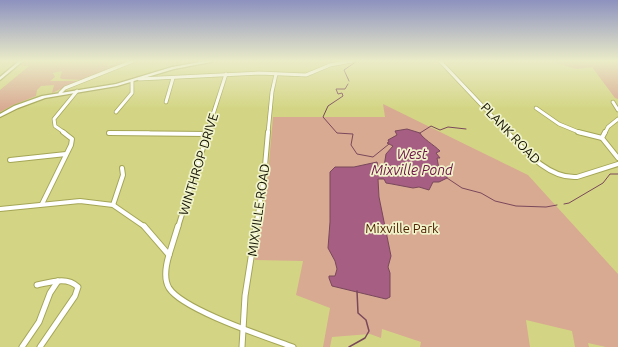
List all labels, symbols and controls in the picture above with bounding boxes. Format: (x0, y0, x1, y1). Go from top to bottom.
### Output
street label: PLANK ROAD (479, 100, 543, 166)
street label: WINTHROP DRIVE (176, 111, 220, 217)
water label: West Mixville Pond (371, 146, 454, 178)
street label: MIXVILLE ROAD (245, 163, 271, 257)
park label: Mixville Park (365, 221, 439, 235)

